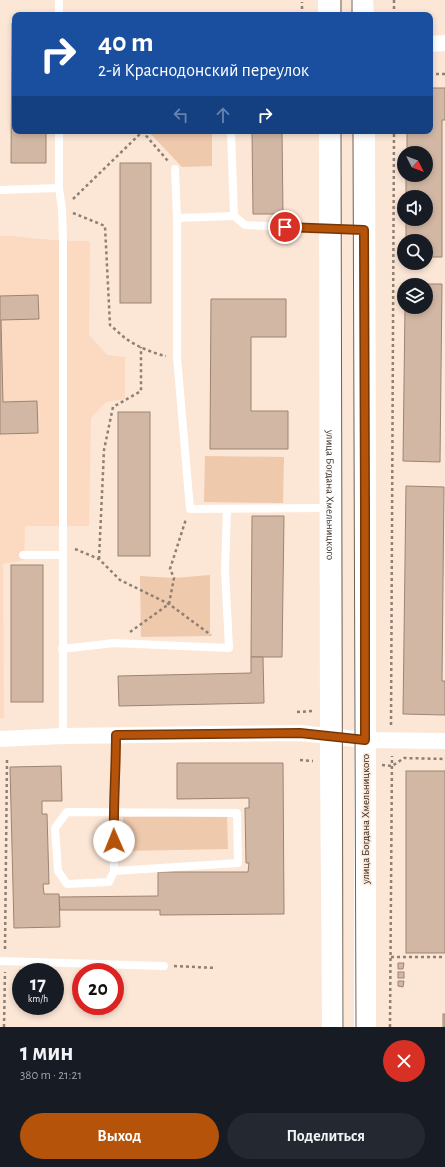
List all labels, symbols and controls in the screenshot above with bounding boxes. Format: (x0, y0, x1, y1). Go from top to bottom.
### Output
icon: right (32, 28, 84, 80)
text: 40 m (98, 29, 154, 57)
text: 2-й Краснодонский переулок (98, 62, 309, 80)
icon: left (170, 104, 192, 126)
icon: ahead (212, 104, 234, 126)
icon: right (254, 104, 276, 126)
north arrow (397, 146, 433, 182)
map controls (397, 146, 433, 314)
button: sound (397, 190, 433, 226)
pin (268, 210, 302, 244)
icon: arrive (274, 216, 296, 238)
button: search (397, 234, 433, 270)
button: layers (397, 278, 433, 314)
street label: улица Богдана Хмельницкого (325, 429, 336, 560)
street label: улица Богдана Хмельницкого (360, 754, 371, 885)
position arrow (93, 820, 135, 862)
speed limit sign: 20 (72, 963, 124, 1015)
text: 17 (30, 974, 46, 994)
text: km/h (28, 994, 48, 1004)
button: close (383, 1040, 425, 1082)
text: 1 мин (20, 1041, 74, 1065)
text: 380 m · 21:21 (20, 1069, 82, 1082)
button: Выход (20, 1113, 219, 1159)
button: Поделиться (227, 1113, 425, 1159)

